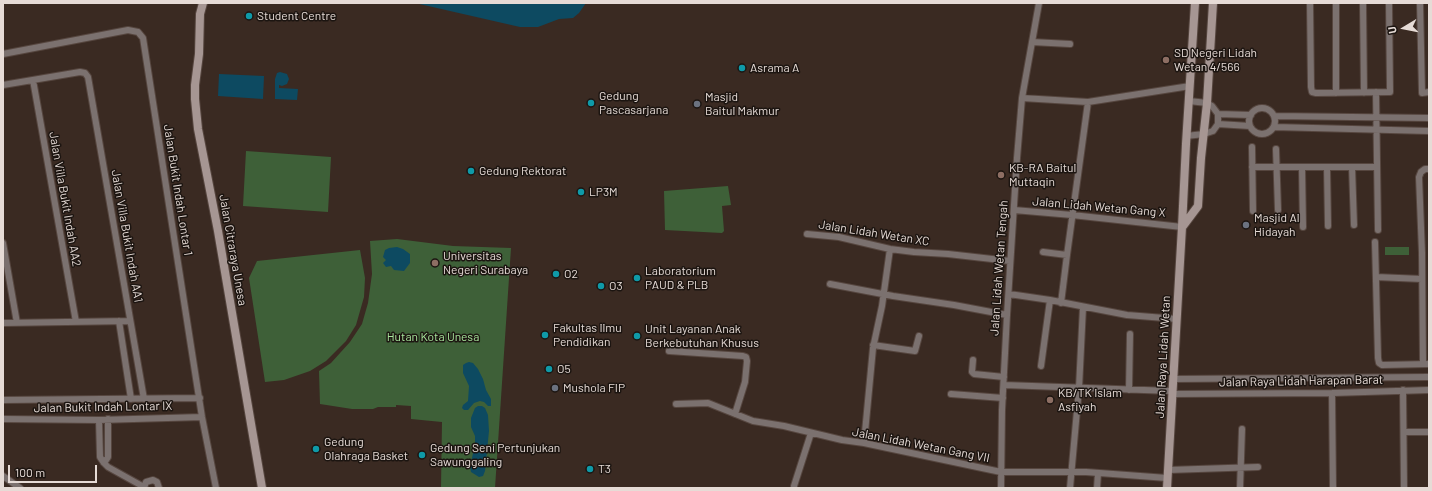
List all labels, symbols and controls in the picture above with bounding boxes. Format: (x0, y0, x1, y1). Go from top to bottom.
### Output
north arrow (1384, 8, 1424, 48)
place label: Student Centre (257, 9, 336, 23)
marker: Student Centre (244, 11, 254, 21)
text: U (1385, 26, 1399, 35)
place label: SD Negeri Lidah Wetan 4/566 (1174, 46, 1257, 74)
marker: SD Negeri Lidah Wetan 4/566 (1161, 55, 1171, 65)
place label: Asrama A (750, 61, 799, 75)
marker: Asrama A (737, 63, 747, 73)
place label: Gedung Pascasarjana (599, 89, 668, 117)
place label: Masjid Baitul Makmur (705, 90, 779, 118)
marker: Gedung Pascasarjana (586, 98, 596, 108)
marker: Masjid Baitul Makmur (692, 99, 702, 109)
street label: Jalan Bukit Indah Lontar 1 (161, 123, 195, 257)
street label: Jalan Villa Bukit Indah AA2 (46, 130, 84, 268)
place label: KB-RA Baitul Muttaqin (1009, 161, 1076, 189)
place label: Gedung Rektorat (479, 164, 566, 178)
marker: Gedung Rektorat (466, 166, 476, 176)
street label: Jalan Villa Bukit Indah AA1 (108, 169, 146, 303)
marker: KB-RA Baitul Muttaqin (996, 170, 1006, 180)
place label: LP3M (589, 185, 618, 199)
marker: LP3M (576, 187, 586, 197)
street label: Jalan Citraraya Unesa (216, 193, 250, 307)
street label: Jalan Lidah Wetan Gang X (1032, 194, 1166, 220)
street label: Jalan Lidah Wetan Tengah (987, 200, 1011, 336)
place label: Masjid Al Hidayah (1254, 211, 1299, 239)
street label: Jalan Lidah Wetan XC (818, 217, 930, 249)
marker: Masjid Al Hidayah (1241, 220, 1251, 230)
place label: Universitas Negeri Surabaya (443, 249, 528, 277)
marker: Universitas Negeri Surabaya (430, 258, 440, 268)
place label: Laboratorium PAUD & PLB (645, 264, 716, 292)
place label: O2 (564, 267, 578, 281)
marker: O2 (551, 269, 561, 279)
marker: Laboratorium PAUD & PLB (632, 273, 642, 283)
place label: O3 (609, 279, 623, 293)
marker: O3 (596, 281, 606, 291)
street label: Jalan Raya Lidah Wetan (1153, 295, 1173, 419)
place label: Fakultas Ilmu Pendidikan (553, 321, 622, 349)
place label: Unit Layanan Anak Berkebutuhan Khusus (645, 322, 759, 350)
park label: Hutan Kota Unesa (387, 330, 479, 344)
marker: Fakultas Ilmu Pendidikan (540, 330, 550, 340)
marker: Unit Layanan Anak Berkebutuhan Khusus (632, 331, 642, 341)
place label: O5 (557, 362, 571, 376)
marker: O5 (544, 364, 554, 374)
street label: Jalan Raya Lidah Harapan Barat (1219, 372, 1383, 390)
place label: Mushola FIP (563, 381, 625, 395)
marker: Mushola FIP (550, 383, 560, 393)
place label: KB/TK Islam Asfiyah (1058, 386, 1122, 414)
marker: KB/TK Islam Asfiyah (1045, 395, 1055, 405)
street label: Jalan Bukit Indah Lontar IX (34, 399, 172, 415)
street label: Jalan Lidah Wetan Gang VII (851, 425, 991, 465)
place label: Gedung Olahraga Basket (324, 435, 408, 463)
place label: Gedung Seni Pertunjukan Sawunggaling (430, 441, 560, 469)
marker: Gedung Olahraga Basket (311, 444, 321, 454)
marker: Gedung Seni Pertunjukan Sawunggaling (417, 450, 427, 460)
scale bar (10, 457, 99, 483)
place label: T3 (598, 462, 611, 476)
marker: T3 (585, 464, 595, 474)
text: 100 m (15, 465, 45, 479)

